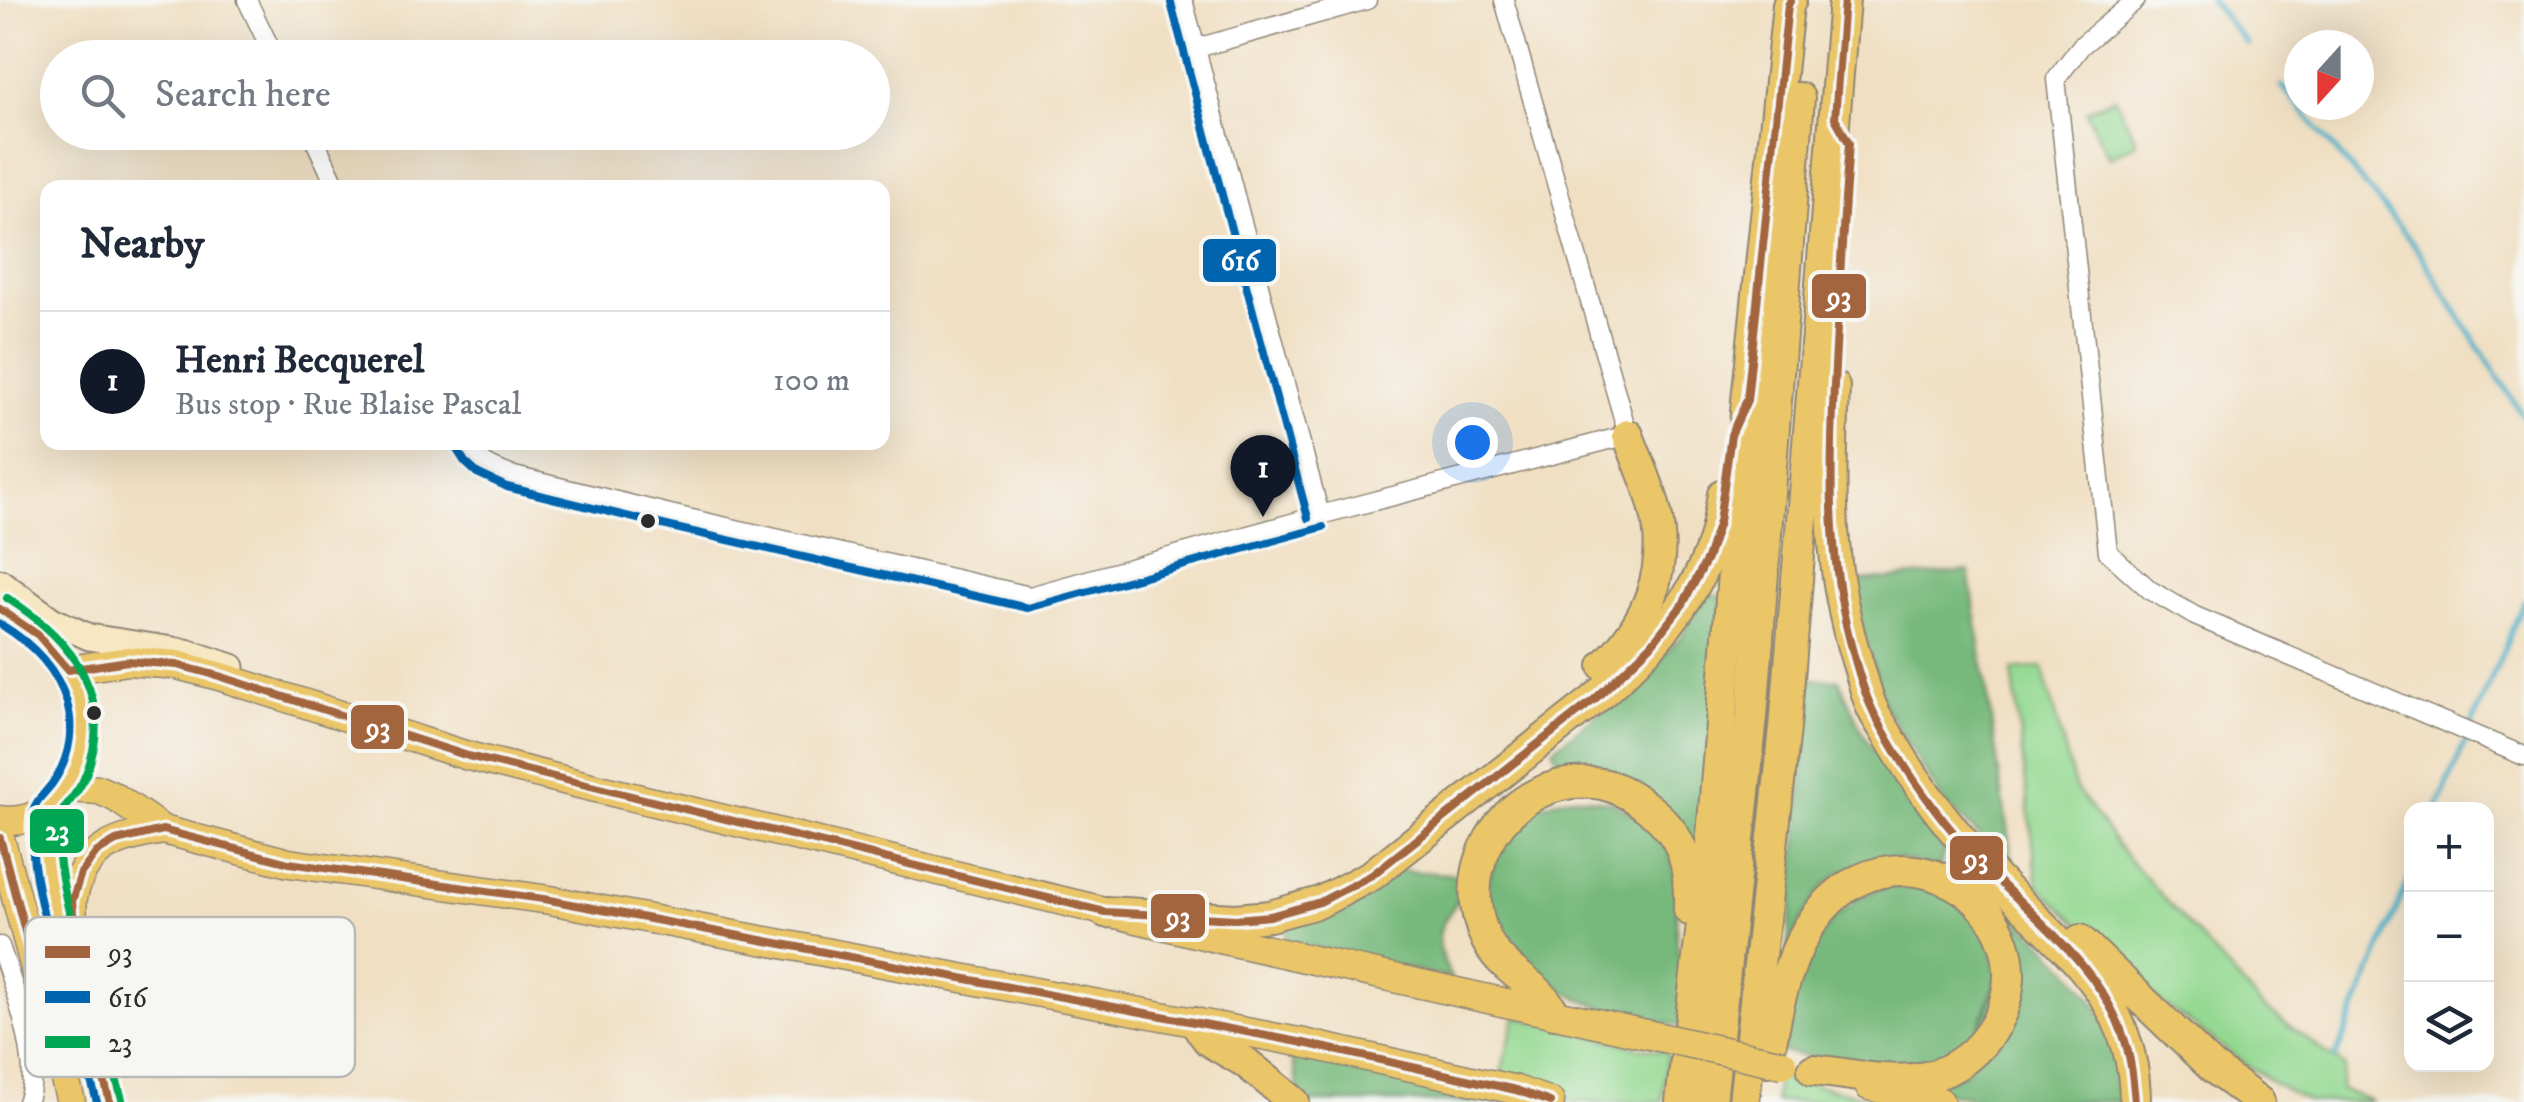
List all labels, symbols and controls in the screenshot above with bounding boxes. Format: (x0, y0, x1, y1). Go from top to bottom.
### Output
north arrow (2284, 30, 2374, 120)
search box (40, 40, 890, 150)
icon: search (75, 68, 130, 123)
text: Search here (155, 71, 331, 119)
text: Nearby (80, 219, 204, 271)
line badge: 616 (1201, 237, 1278, 284)
text: 616 (1220, 244, 1261, 279)
line badge: 93 (1810, 272, 1868, 320)
text: 93 (1825, 280, 1851, 315)
text: Henri Becquerel (175, 337, 424, 385)
text: 1 (107, 361, 118, 401)
text: 100 m (773, 361, 850, 401)
text: Bus stop · Rue Blaise Pascal (175, 385, 521, 425)
your location (1447, 417, 1498, 468)
pin: 1 (1230, 434, 1296, 517)
unlabelled marker (638, 511, 658, 531)
unlabelled marker (84, 703, 104, 723)
line badge: 93 (349, 703, 406, 751)
text: 93 (364, 711, 390, 746)
map controls (2404, 802, 2494, 1072)
button: + (2404, 802, 2494, 892)
line badge: 23 (28, 807, 86, 855)
text: 23 (45, 814, 69, 849)
line badge: 93 (1948, 834, 2005, 882)
text: 93 (1962, 842, 1988, 877)
line badge: 93 (1149, 892, 1207, 940)
button: − (2404, 892, 2494, 982)
text: 93 (1164, 900, 1190, 935)
legend (25, 917, 355, 1077)
text: 93 (106, 936, 132, 971)
text: 616 (108, 981, 149, 1016)
button: layers (2404, 982, 2494, 1072)
text: 23 (108, 1026, 132, 1061)

